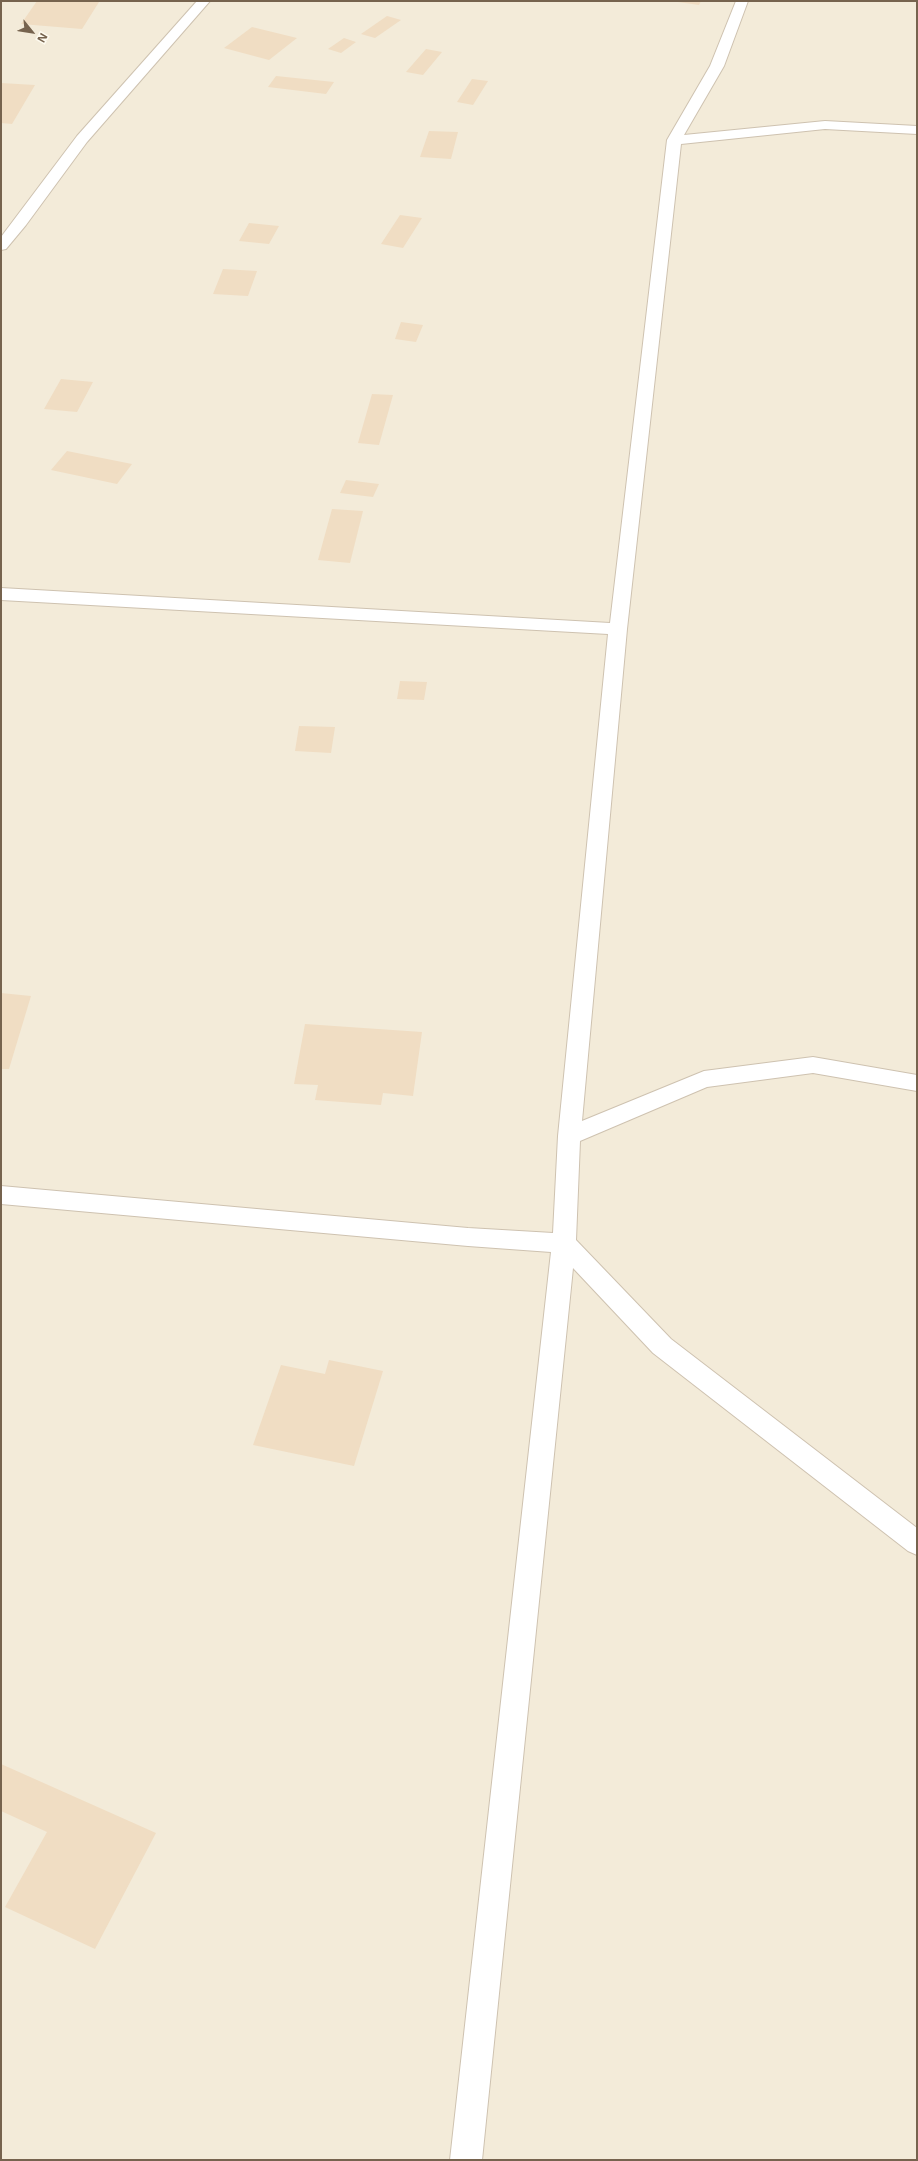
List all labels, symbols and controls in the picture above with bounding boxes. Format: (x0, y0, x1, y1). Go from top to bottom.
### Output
north arrow (12, 12, 52, 52)
text: N (34, 31, 52, 46)

